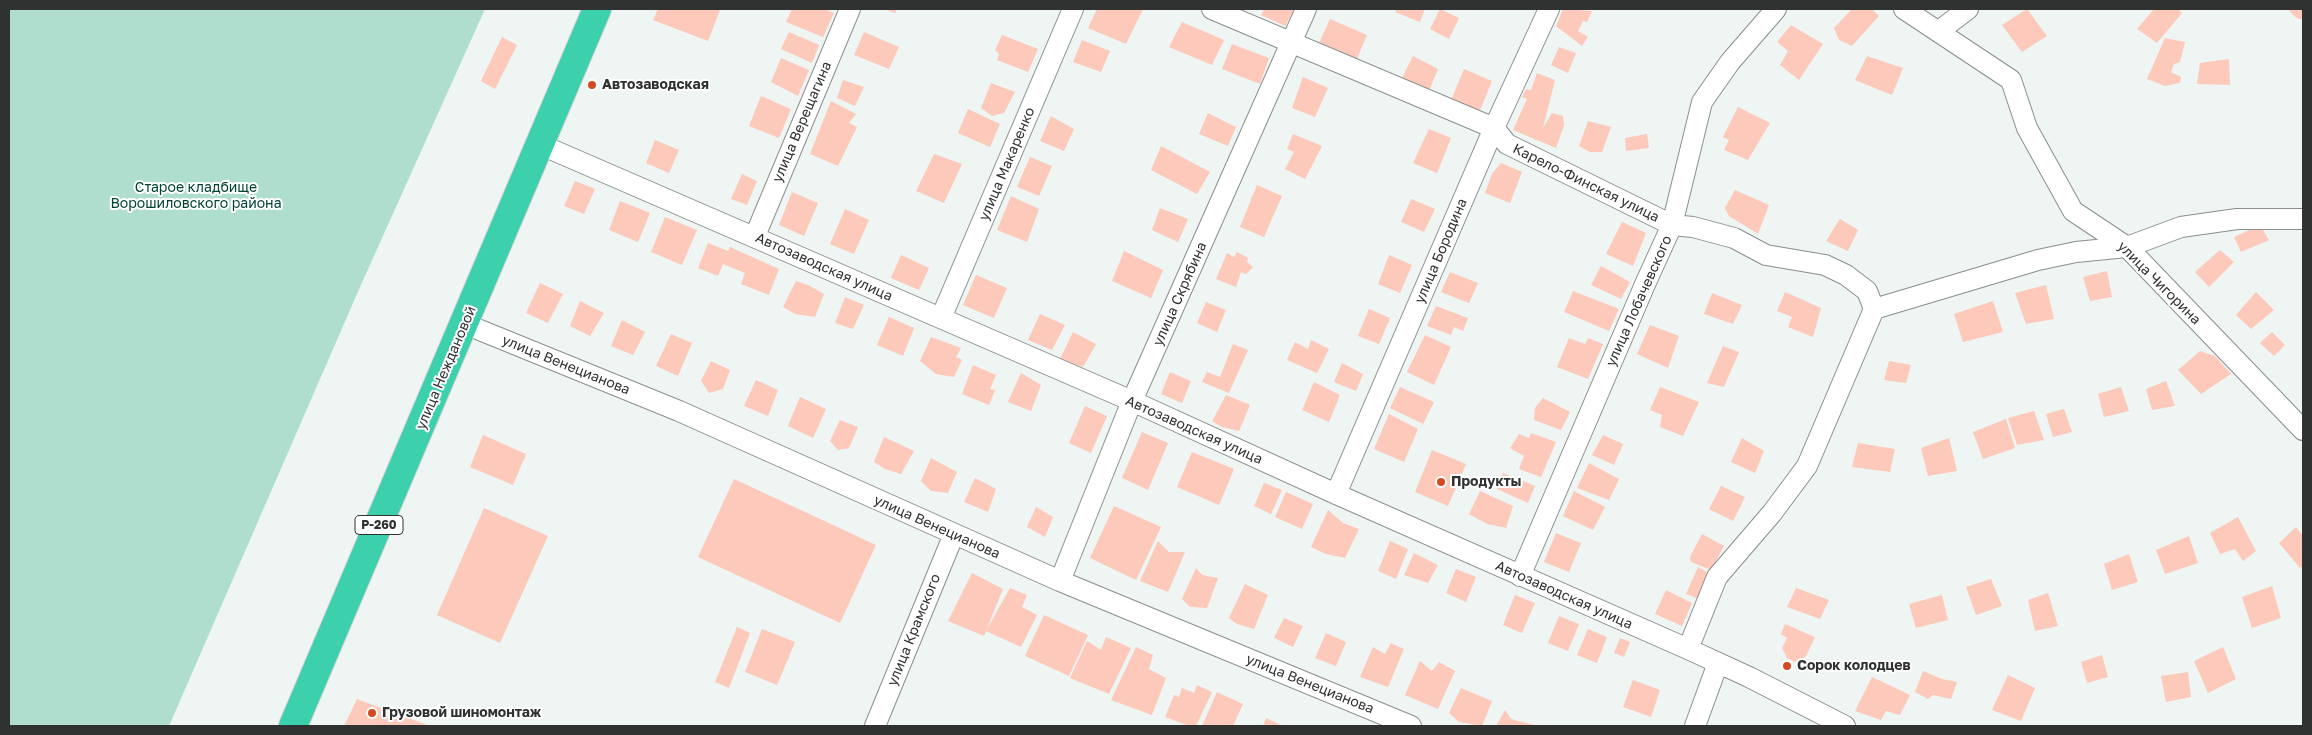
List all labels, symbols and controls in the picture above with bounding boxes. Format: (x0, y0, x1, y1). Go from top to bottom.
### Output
street label: улица Верещагина (769, 59, 835, 185)
place label: Автозаводская (602, 77, 709, 93)
marker: Автозаводская (586, 79, 598, 91)
street label: улица Макаренко (975, 105, 1039, 223)
street label: Карело-Финская улица (1510, 140, 1662, 226)
park label: Старое кладбище Ворошиловского района (110, 180, 282, 212)
street label: улица Бородина (1411, 196, 1471, 306)
street label: Автозаводская улица (753, 229, 895, 305)
street label: улица Лобачевского (1603, 233, 1675, 369)
street label: улица Чигорина (2114, 238, 2204, 328)
street label: улица Скрябина (1150, 239, 1210, 349)
street label: улица Неждановой (412, 304, 480, 432)
street label: улица Венецианова (500, 332, 632, 398)
street label: Автозаводская улица (1123, 392, 1265, 468)
place label: Продукты (1451, 474, 1521, 490)
marker: Продукты (1435, 476, 1447, 488)
street label: улица Венецианова (871, 492, 1003, 562)
road number: Р-260 (355, 516, 403, 534)
street label: Автозаводская улица (1493, 557, 1635, 633)
street label: улица Крамского (884, 571, 944, 689)
street label: улица Венецианова (1244, 651, 1376, 717)
place label: Сорок колодцев (1797, 658, 1911, 674)
marker: Сорок колодцев (1781, 660, 1793, 672)
place label: Грузовой шиномонтаж (382, 705, 541, 721)
marker: Грузовой шиномонтаж (366, 707, 378, 719)

